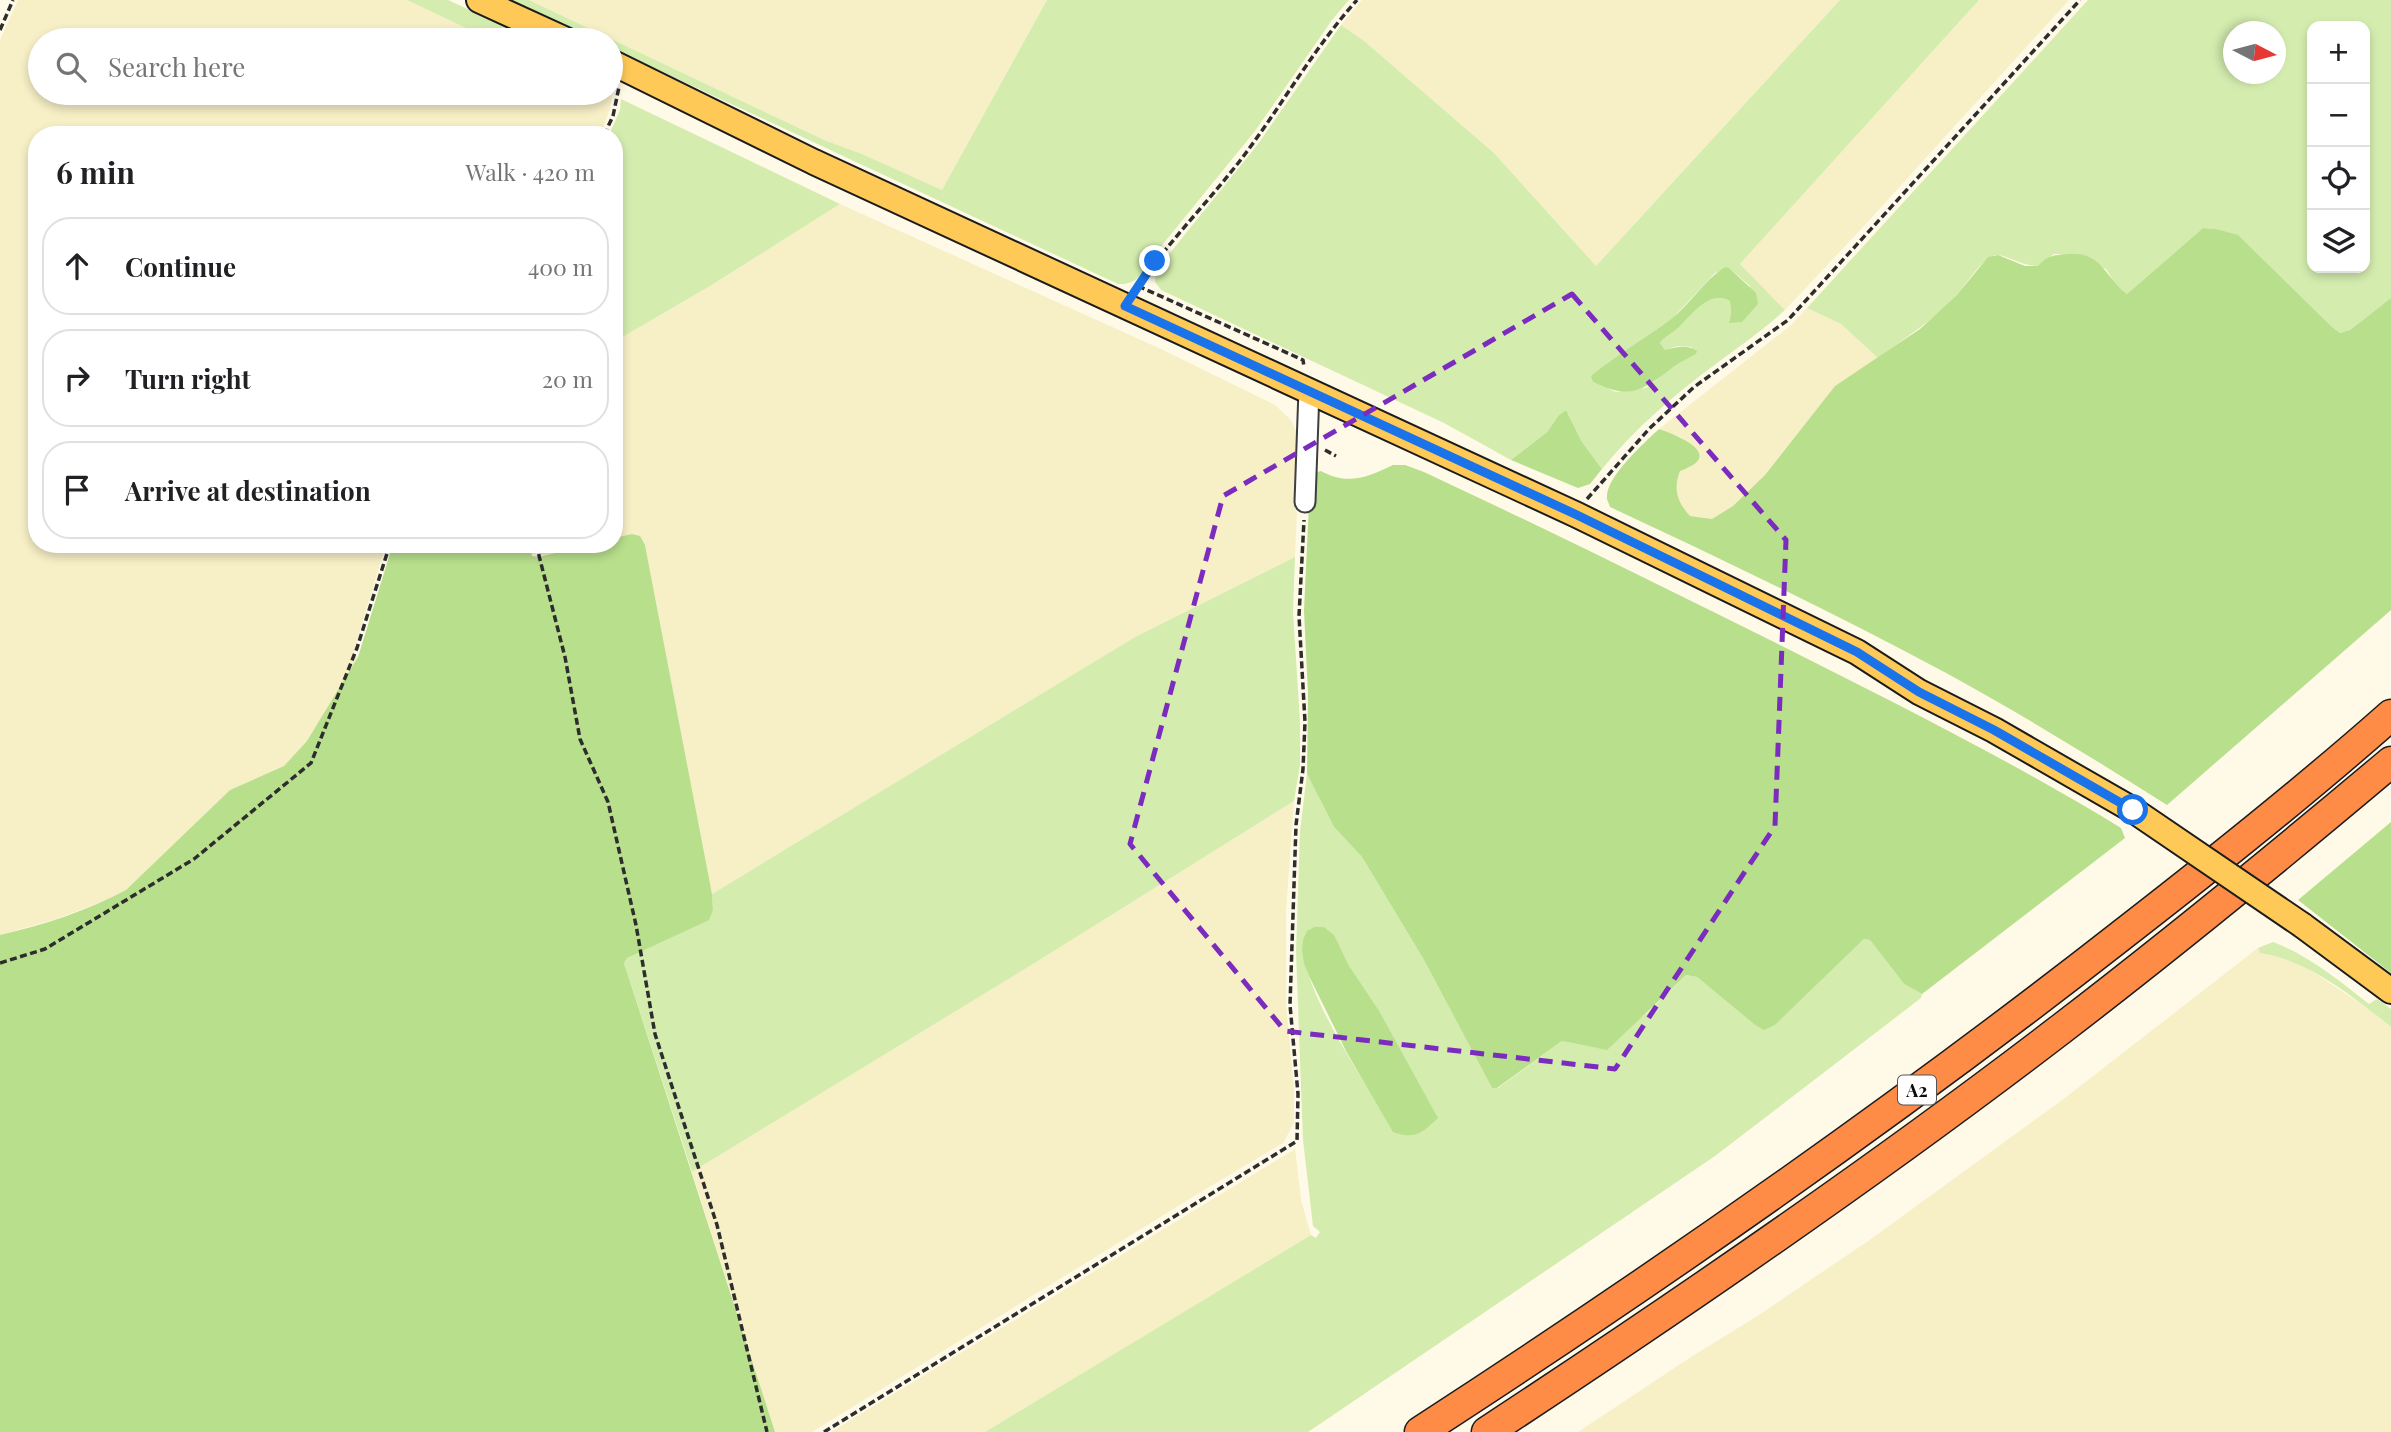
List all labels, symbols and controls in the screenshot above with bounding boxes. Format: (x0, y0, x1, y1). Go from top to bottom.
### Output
north arrow (2223, 21, 2286, 84)
map controls (2307, 21, 2370, 273)
button: + (2307, 21, 2370, 84)
search box (28, 28, 623, 105)
icon: search (52, 48, 90, 86)
text: Search here (108, 49, 245, 84)
button: − (2307, 84, 2370, 147)
button: locate (2307, 147, 2370, 210)
text: 6 min (56, 152, 135, 192)
text: Walk · 420 m (466, 156, 595, 187)
button: layers (2307, 210, 2370, 273)
route end (1139, 245, 1170, 276)
icon: ahead (58, 247, 96, 285)
text: Continue (125, 249, 236, 284)
text: 400 m (528, 251, 593, 282)
icon: right (58, 359, 96, 397)
text: Turn right (125, 361, 251, 396)
text: 20 m (542, 363, 593, 394)
icon: arrive (58, 471, 96, 509)
text: Arrive at destination (125, 473, 371, 508)
route start (2117, 794, 2148, 825)
road number: A2 (1898, 1076, 1936, 1105)

